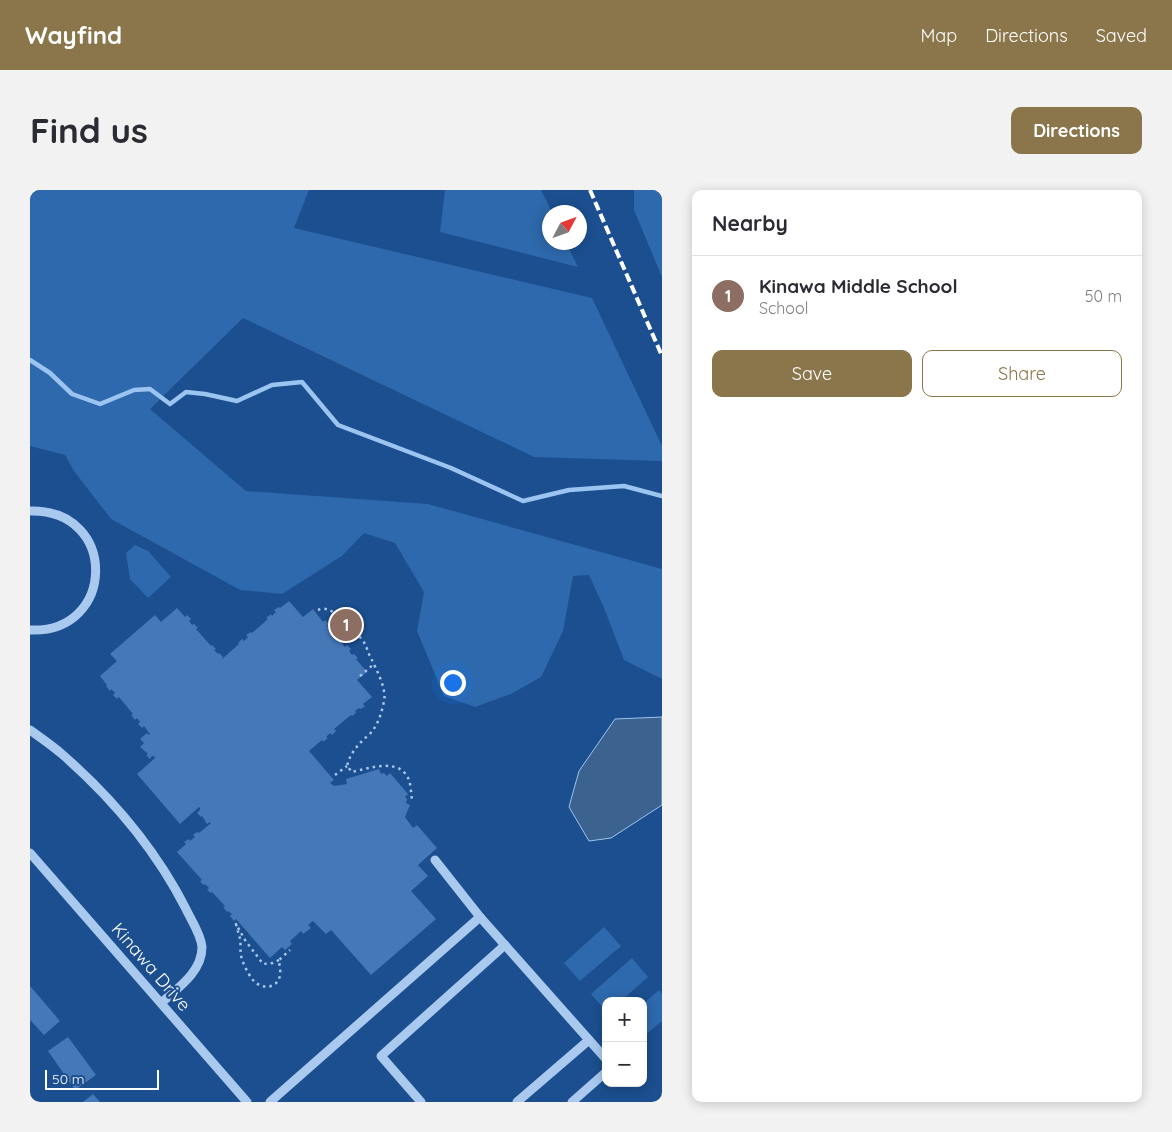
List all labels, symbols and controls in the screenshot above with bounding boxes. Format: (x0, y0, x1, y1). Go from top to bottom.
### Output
text: Wayfind (25, 20, 122, 50)
text: Map (920, 24, 957, 47)
text: Directions (985, 24, 1068, 47)
text: Saved (1096, 24, 1147, 47)
button: Directions (1011, 107, 1142, 154)
text: Find us (30, 108, 148, 152)
north arrow (542, 205, 587, 250)
text: Nearby (712, 210, 788, 236)
text: Kinawa Middle School (759, 274, 958, 298)
text: 1 (725, 286, 731, 306)
text: 50 m (1085, 286, 1122, 306)
text: School (759, 298, 808, 318)
button: Save (712, 350, 912, 397)
button: Share (922, 350, 1122, 397)
pin: 1 (330, 606, 362, 644)
your location (440, 670, 466, 696)
street label: Kinawa Drive (107, 918, 196, 1016)
map controls (602, 997, 647, 1087)
button: + (602, 997, 647, 1042)
button: − (602, 1042, 647, 1087)
scale bar (45, 1067, 159, 1090)
text: 50 m (52, 1070, 85, 1088)

